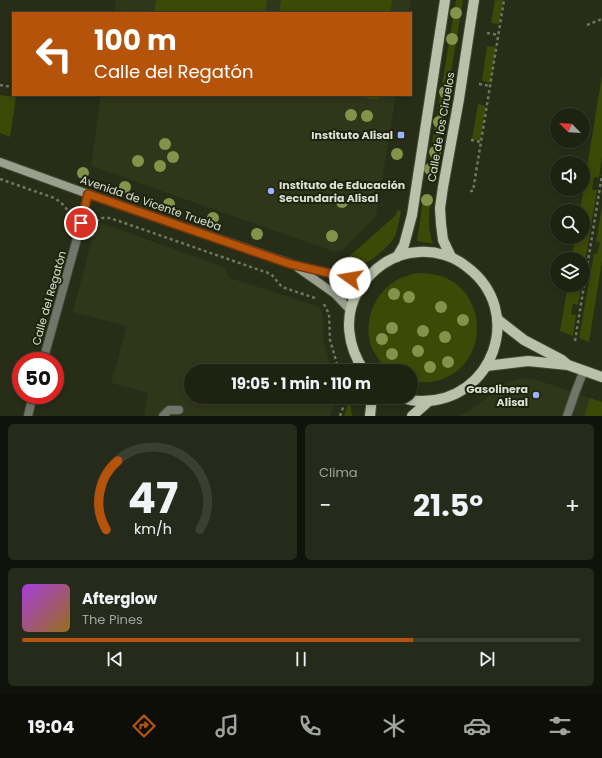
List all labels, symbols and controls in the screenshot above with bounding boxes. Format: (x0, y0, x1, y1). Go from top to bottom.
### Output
text: 100 m (94, 21, 177, 60)
icon: left (28, 28, 80, 80)
text: Calle del Regatón (94, 59, 253, 84)
street label: Calle de los Ciruelos (423, 71, 459, 183)
north arrow (550, 108, 590, 148)
map controls (550, 108, 590, 292)
place label: Instituto Alisal (311, 127, 393, 143)
marker: Instituto Alisal (396, 130, 406, 140)
button: sound (550, 156, 590, 196)
street label: Avenida de Vicente Trueba (78, 171, 224, 235)
place label: Instituto de Educación Secundaria Alisal (279, 177, 405, 206)
marker: Instituto de Educación Secundaria Alisal (266, 186, 276, 196)
button: search (550, 204, 590, 244)
pin (64, 206, 98, 240)
icon: arrive (70, 212, 92, 234)
street label: Calle del Regatón (28, 249, 70, 347)
button: layers (550, 252, 590, 292)
position arrow (329, 257, 371, 299)
speed limit sign: 50 (12, 352, 64, 404)
text: 19:05 · 1 min · 110 m (231, 373, 371, 394)
place label: Gasolinera Alisal (466, 381, 528, 410)
marker: Gasolinera Alisal (531, 390, 541, 400)
text: Clima (319, 463, 358, 482)
text: 47 (127, 469, 178, 528)
text: 21.5° (413, 484, 483, 527)
text: − (319, 490, 331, 521)
text: + (565, 490, 580, 521)
text: km/h (133, 519, 172, 539)
text: Afterglow (82, 588, 157, 609)
text: The Pines (82, 610, 143, 629)
icon: previous (104, 648, 126, 670)
icon: pause (290, 648, 312, 670)
icon: next (476, 648, 498, 670)
icon: directions (130, 712, 158, 740)
icon: music (213, 712, 241, 740)
icon: phone (296, 712, 324, 740)
icon: climate (380, 712, 408, 740)
icon: car (463, 712, 491, 740)
icon: filters (546, 712, 574, 740)
text: 19:04 (28, 714, 75, 739)

